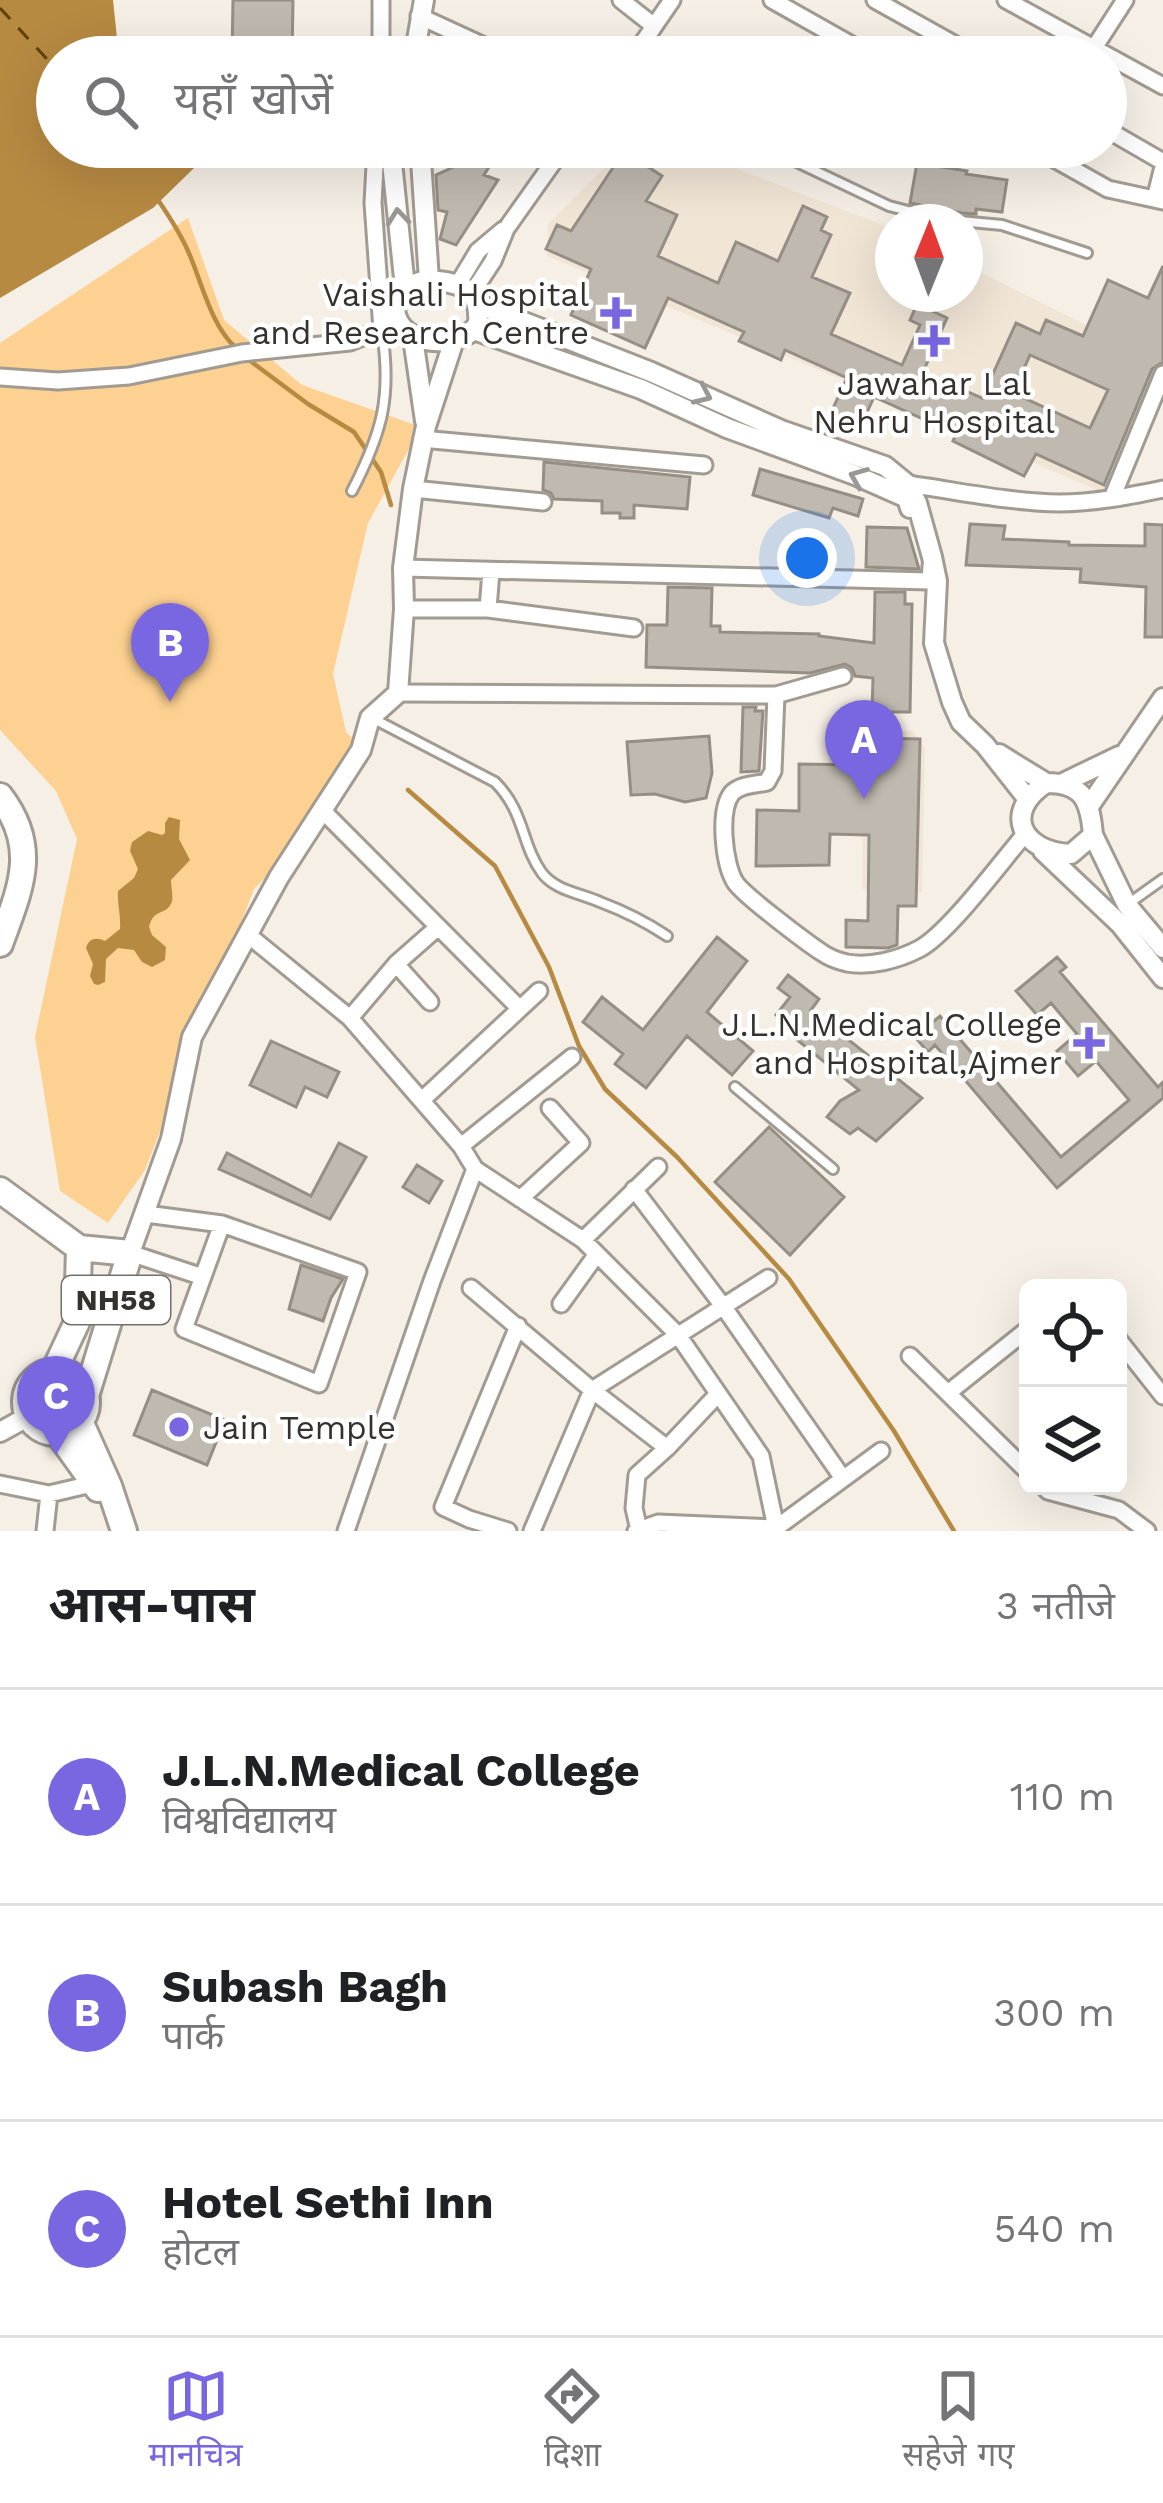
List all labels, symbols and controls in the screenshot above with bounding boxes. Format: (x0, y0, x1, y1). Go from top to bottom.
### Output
search box (36, 36, 1127, 168)
icon: search (78, 69, 144, 135)
text: यहाँ खोजें (174, 72, 333, 125)
north arrow (875, 204, 983, 312)
one-way arrow (386, 207, 411, 226)
place label: Vaishali Hospital and Research Centre (252, 275, 589, 352)
marker: Vaishali Hospital and Research Centre (600, 297, 632, 329)
marker: Jawahar Lal Nehru Hospital (918, 325, 950, 357)
place label: Jawahar Lal Nehru Hospital (813, 364, 1055, 441)
one-way arrow (691, 381, 712, 405)
one-way arrow (849, 467, 870, 491)
your location (777, 528, 837, 588)
pin: B (131, 603, 209, 702)
pin: A (825, 700, 903, 799)
place label: J.L.N.Medical College and Hospital,Ajmer (722, 1005, 1062, 1082)
marker: J.L.N.Medical College and Hospital,Ajmer (1073, 1027, 1105, 1059)
road number: NH58 (62, 1276, 170, 1324)
map controls (1019, 1279, 1127, 1495)
button: locate (1019, 1279, 1127, 1387)
pin: C (17, 1356, 95, 1455)
button: layers (1019, 1387, 1127, 1495)
place label: Jain Temple (203, 1408, 396, 1447)
marker: Jain Temple (166, 1414, 192, 1440)
text: आस-पास (48, 1575, 255, 1634)
text: 3 नतीजे (996, 1583, 1115, 1628)
text: J.L.N.Medical College (162, 1744, 640, 1797)
text: A (74, 1774, 100, 1819)
text: 110 m (1010, 1774, 1115, 1819)
text: विश्वविद्यालय (162, 1797, 336, 1842)
text: Subash Bagh (162, 1960, 448, 2013)
text: B (74, 1990, 100, 2035)
text: 300 m (993, 1990, 1115, 2035)
text: पार्क (162, 2013, 224, 2058)
text: Hotel Sethi Inn (162, 2176, 494, 2229)
text: C (74, 2206, 100, 2251)
text: 540 m (994, 2206, 1115, 2251)
text: होटल (162, 2229, 239, 2274)
tab: मानचित्र (148, 2363, 243, 2479)
tab: दिशा (539, 2363, 605, 2479)
tab: सहेजे गए (902, 2363, 1015, 2479)

